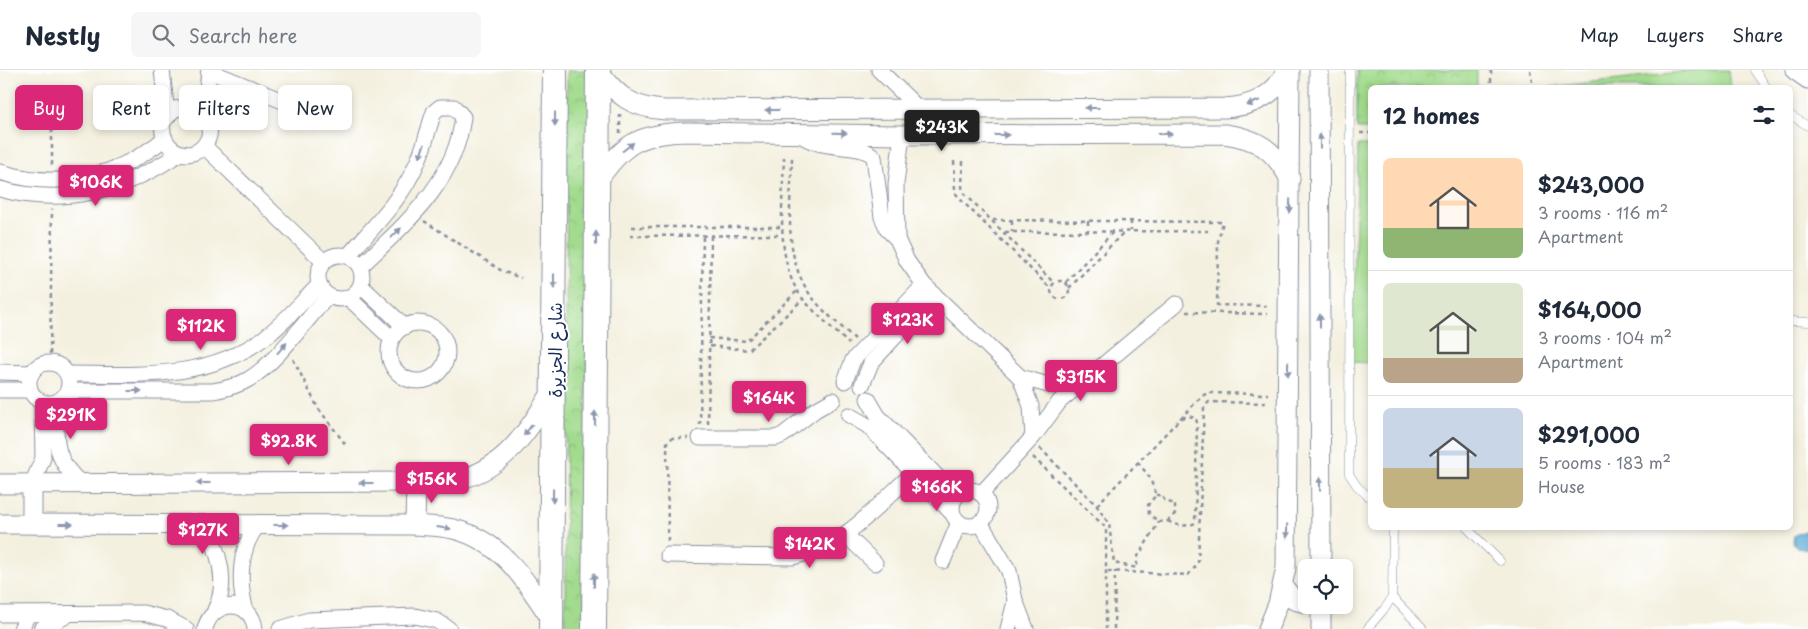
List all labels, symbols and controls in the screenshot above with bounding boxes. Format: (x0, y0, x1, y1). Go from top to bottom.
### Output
search box (131, 12, 481, 57)
text: Nestly (25, 17, 101, 53)
icon: search (149, 21, 177, 49)
text: Search here (189, 21, 297, 49)
text: Map (1580, 21, 1619, 48)
text: Layers (1647, 21, 1704, 48)
text: Share (1732, 21, 1783, 48)
chip: Buy (15, 85, 83, 130)
chip: Rent (93, 85, 169, 130)
chip: Filters (179, 85, 268, 130)
chip: New (278, 85, 352, 130)
one-way arrow (1246, 99, 1260, 107)
text: 12 homes (1383, 99, 1480, 131)
icon: filters (1750, 101, 1778, 129)
one-way arrow (1083, 104, 1099, 112)
one-way arrow (763, 106, 779, 114)
pin: $243K (907, 109, 977, 152)
one-way arrow (551, 111, 559, 127)
text: $243K (915, 114, 969, 138)
one-way arrow (832, 130, 848, 138)
one-way arrow (1157, 130, 1173, 138)
one-way arrow (994, 131, 1010, 139)
one-way arrow (1315, 133, 1323, 149)
one-way arrow (621, 141, 634, 152)
one-way arrow (418, 144, 425, 159)
pin: $106K (61, 164, 131, 207)
text: $243,000 (1538, 168, 1644, 200)
text: $106K (69, 169, 123, 193)
icon: home (1423, 178, 1483, 238)
one-way arrow (1286, 198, 1294, 214)
text: 3 rooms · 116 m² (1538, 200, 1668, 224)
text: Apartment (1538, 224, 1623, 248)
one-way arrow (389, 227, 401, 239)
one-way arrow (592, 230, 600, 246)
one-way arrow (550, 273, 558, 289)
text: $164,000 (1538, 293, 1642, 325)
street label: شارع الجزيرة (541, 302, 568, 398)
pin: $123K (873, 302, 943, 345)
icon: home (1423, 303, 1483, 363)
text: $123K (882, 307, 934, 331)
pin: $112K (166, 308, 236, 351)
text: $112K (177, 313, 225, 337)
one-way arrow (1316, 313, 1324, 329)
text: 3 rooms · 104 m² (1538, 325, 1672, 349)
one-way arrow (276, 342, 288, 354)
text: Apartment (1538, 349, 1623, 373)
pin: $315K (1046, 360, 1116, 402)
one-way arrow (1284, 361, 1292, 377)
text: $315K (1056, 364, 1106, 388)
pin: $164K (734, 380, 804, 423)
text: $164K (743, 385, 795, 409)
one-way arrow (127, 387, 143, 395)
pin: $291K (36, 398, 106, 440)
text: $291K (46, 402, 96, 426)
one-way arrow (591, 410, 599, 426)
text: $291,000 (1538, 418, 1640, 450)
one-way arrow (522, 423, 533, 436)
pin: $92.8K (248, 424, 330, 466)
text: $92.8K (261, 428, 317, 452)
icon: home (1423, 428, 1483, 488)
text: 5 rooms · 183 m² (1538, 450, 1671, 474)
pin: $156K (397, 462, 467, 504)
text: $156K (407, 466, 457, 490)
pin: $166K (902, 470, 972, 512)
text: $166K (912, 474, 962, 498)
text: House (1538, 474, 1585, 498)
one-way arrow (1316, 476, 1324, 492)
one-way arrow (195, 479, 211, 487)
one-way arrow (357, 479, 373, 487)
one-way arrow (548, 488, 556, 504)
pin: $127K (168, 512, 238, 555)
text: $127K (178, 517, 228, 541)
one-way arrow (58, 520, 74, 528)
one-way arrow (273, 521, 289, 529)
one-way arrow (1282, 523, 1290, 539)
one-way arrow (436, 524, 452, 532)
pin: $142K (775, 526, 845, 569)
text: $142K (785, 531, 835, 555)
map controls (1298, 559, 1353, 614)
button: locate (1298, 559, 1353, 614)
one-way arrow (590, 572, 598, 588)

